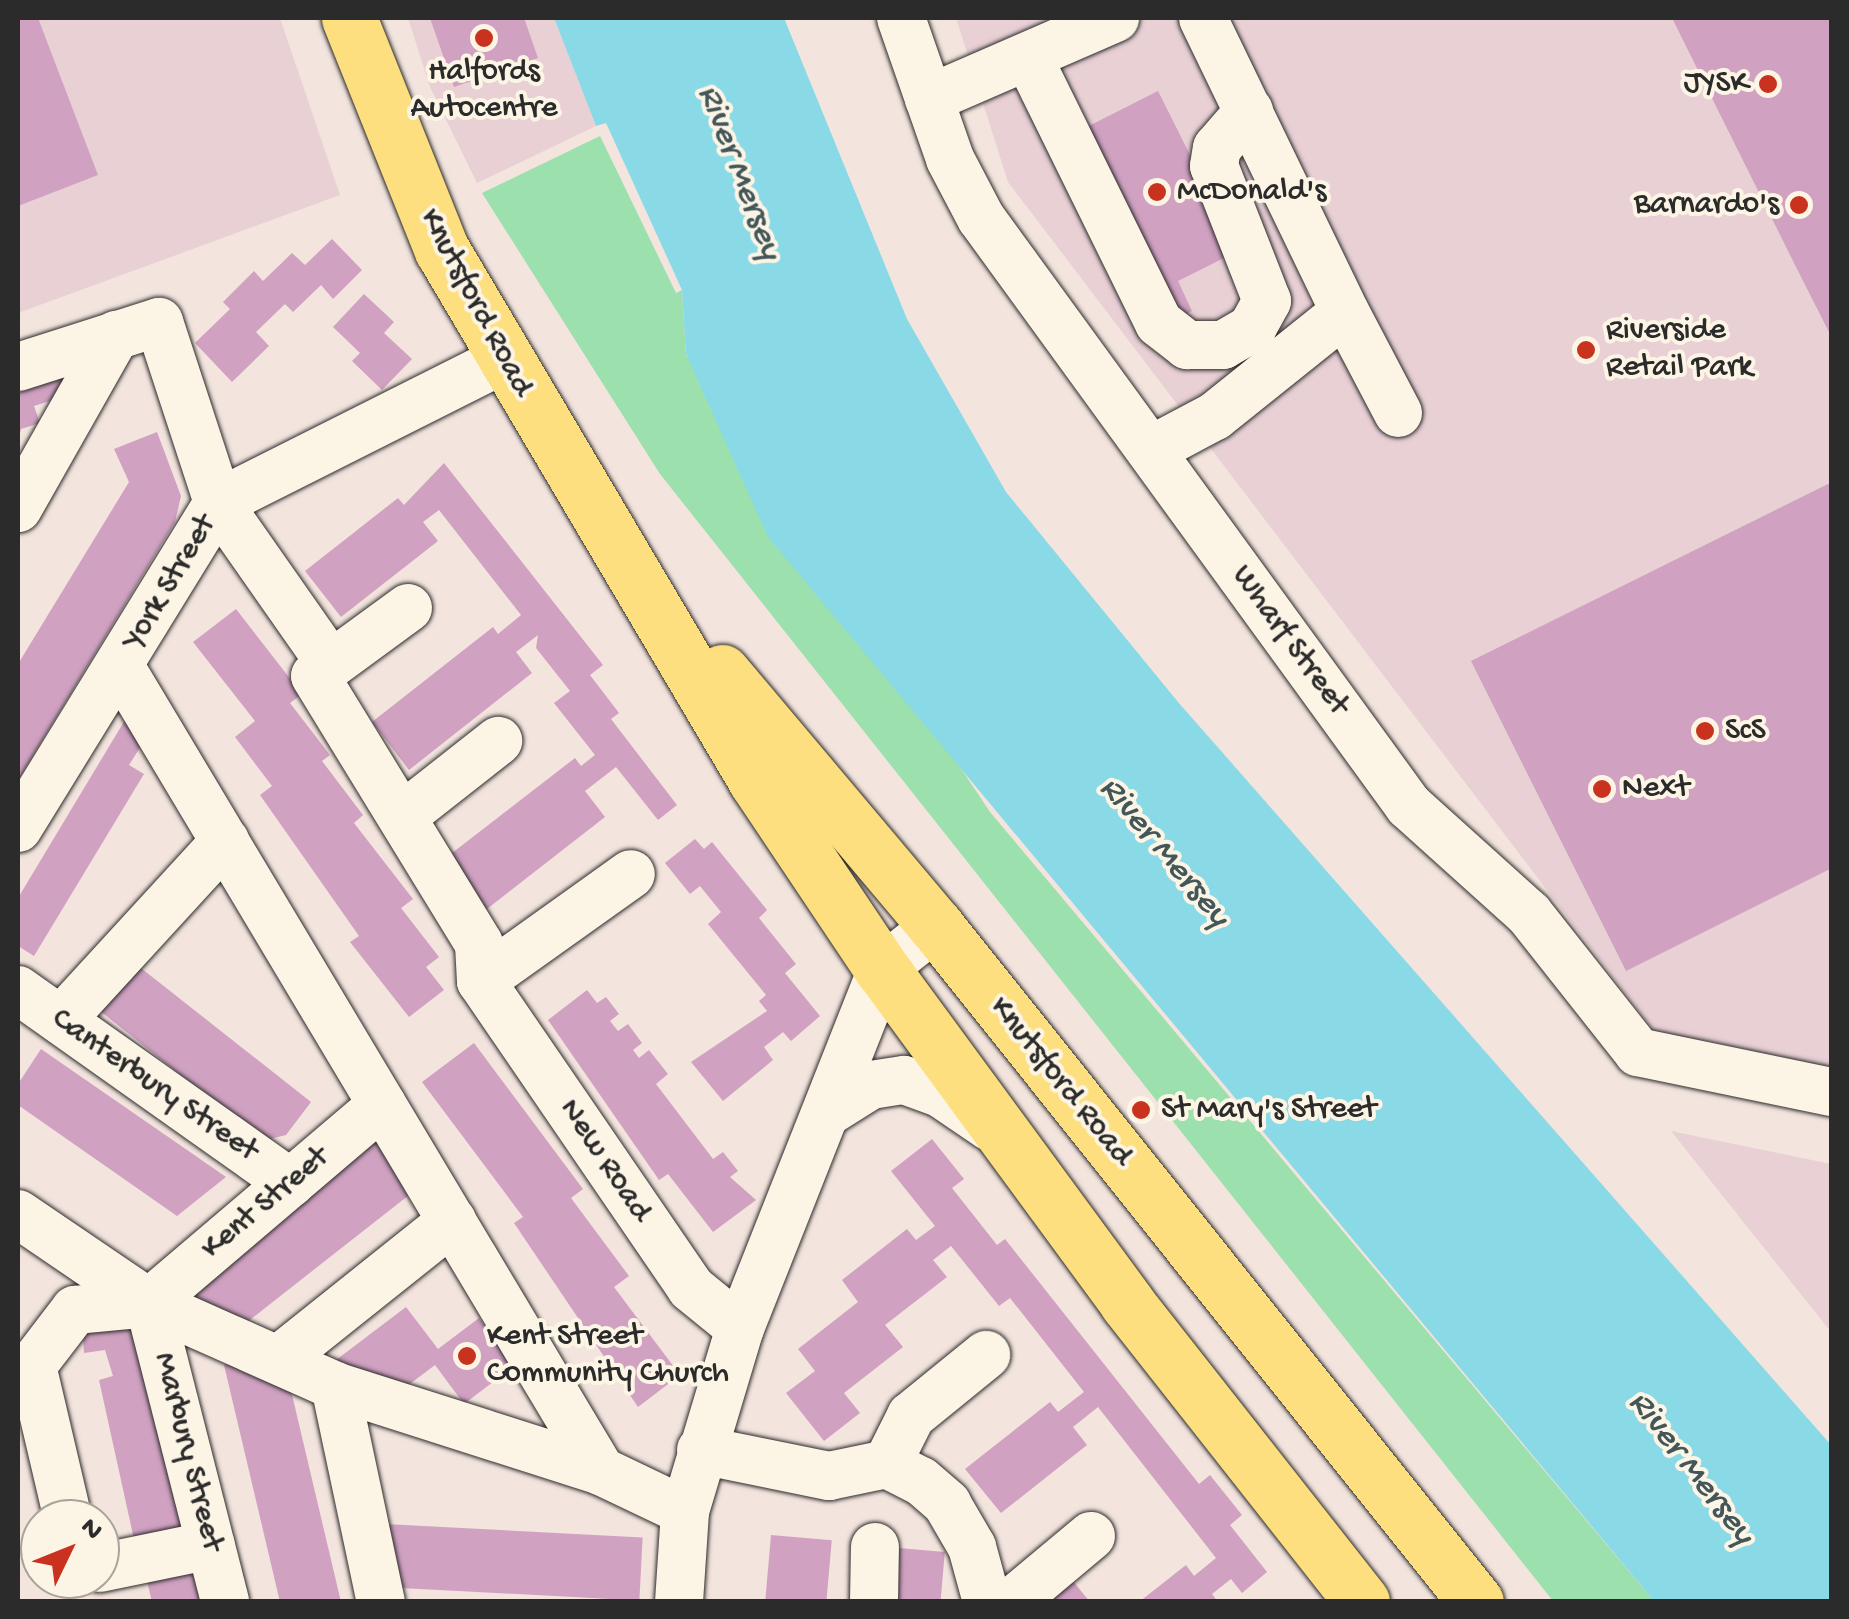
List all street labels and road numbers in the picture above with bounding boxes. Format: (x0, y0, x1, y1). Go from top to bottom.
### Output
street label: Knutsford Road (410, 203, 540, 403)
street label: York Street (116, 509, 226, 657)
street label: Wharf Street (1222, 558, 1356, 724)
street label: Knutsford Road (980, 990, 1140, 1174)
street label: Canterbury Street (43, 1001, 265, 1171)
street label: New Road (549, 1092, 659, 1230)
street label: Kent Street (194, 1139, 338, 1269)
street label: Marbury Street (144, 1349, 230, 1555)

